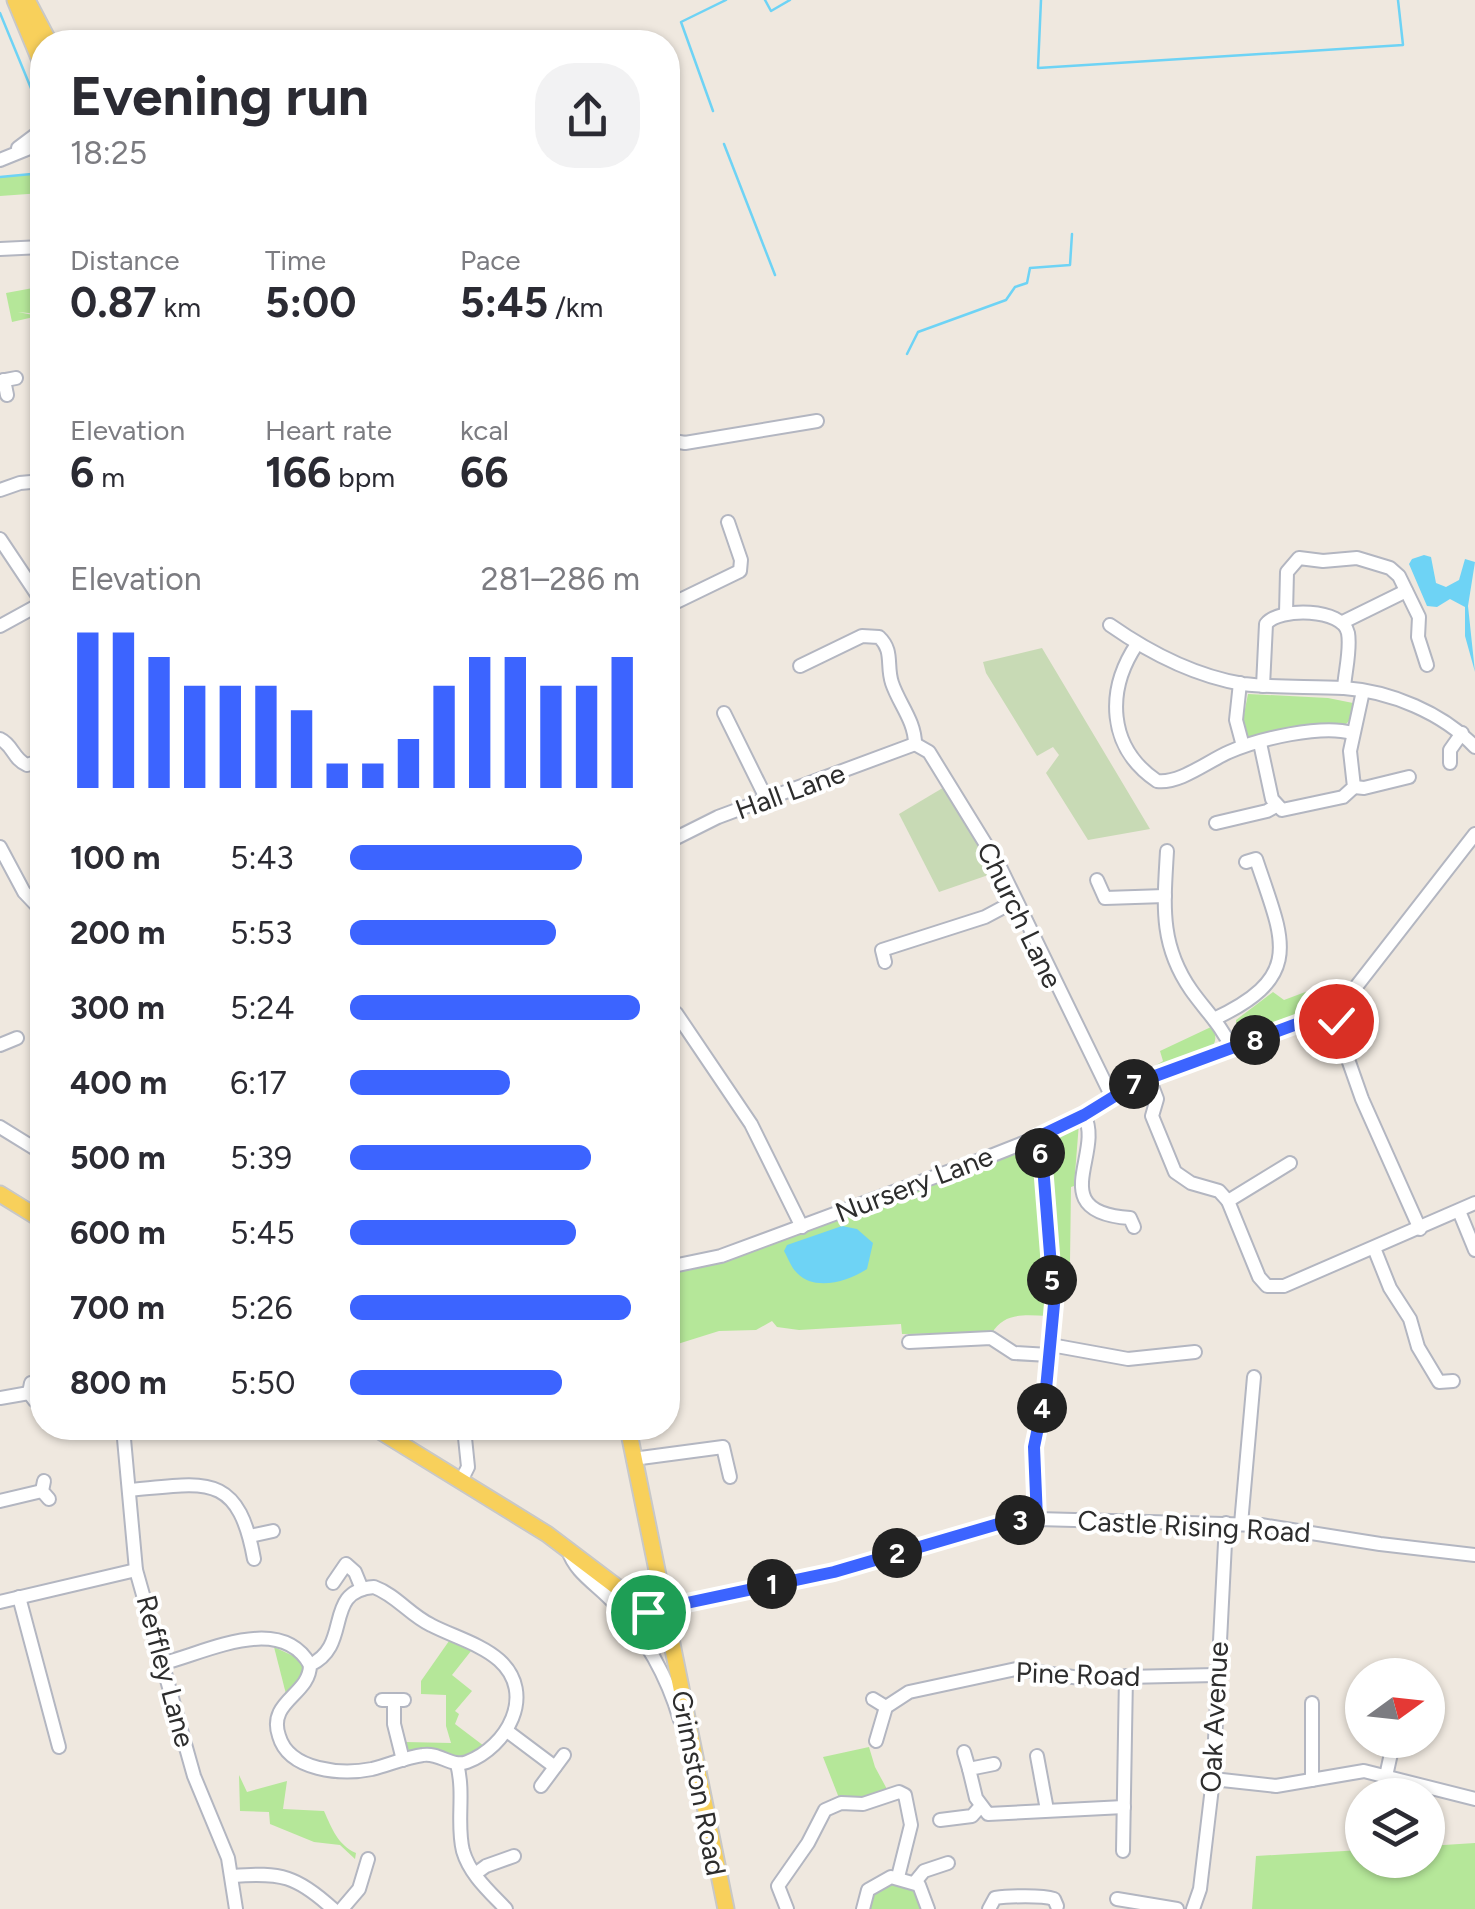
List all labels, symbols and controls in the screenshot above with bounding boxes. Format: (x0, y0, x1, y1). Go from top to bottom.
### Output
text: Evening run (70, 63, 369, 129)
button: share (535, 63, 640, 168)
text: 18:25 (70, 134, 147, 172)
text: Distance (70, 243, 180, 277)
text: Time (265, 243, 326, 277)
text: Pace (460, 243, 521, 277)
text: 0.87 (70, 277, 157, 328)
text: 5:00 (265, 277, 356, 328)
text: 5:45 (460, 277, 548, 328)
text: km (157, 290, 201, 324)
text: /km (548, 290, 603, 324)
text: Elevation (70, 413, 185, 447)
text: Heart rate (265, 413, 392, 447)
text: kcal (460, 413, 509, 447)
text: 6 (70, 447, 94, 498)
text: 166 (265, 447, 331, 498)
text: 66 (460, 447, 509, 498)
text: m (94, 460, 125, 494)
text: bpm (331, 460, 395, 494)
text: Elevation (70, 560, 202, 598)
text: 281–286 m (481, 560, 640, 598)
street label: Hall Lane (730, 755, 850, 827)
street label: Church Lane (970, 836, 1070, 994)
text: 100 m (70, 839, 161, 877)
text: 5:43 (230, 839, 294, 877)
text: 200 m (70, 914, 166, 952)
text: 5:53 (230, 914, 292, 952)
pin (1294, 979, 1379, 1064)
text: 300 m (70, 989, 165, 1027)
text: 5:24 (230, 989, 294, 1027)
icon: check (1309, 994, 1364, 1049)
pin: 8 (1230, 1015, 1280, 1065)
text: 8 (1246, 1023, 1264, 1057)
pin: 7 (1109, 1059, 1159, 1109)
text: 400 m (70, 1064, 167, 1102)
text: 6:17 (230, 1064, 287, 1102)
text: 7 (1126, 1067, 1142, 1101)
pin: 6 (1015, 1128, 1065, 1178)
text: 6 (1032, 1136, 1048, 1170)
street label: Nursery Lane (830, 1138, 998, 1230)
text: 500 m (70, 1139, 166, 1177)
text: 5:39 (230, 1139, 292, 1177)
text: 600 m (70, 1214, 166, 1252)
text: 5:45 (230, 1214, 295, 1252)
pin: 5 (1027, 1255, 1077, 1305)
text: 5 (1044, 1263, 1060, 1297)
text: 700 m (70, 1289, 165, 1327)
text: 5:26 (230, 1289, 293, 1327)
text: 800 m (70, 1364, 167, 1402)
text: 5:50 (230, 1364, 295, 1402)
pin: 4 (1017, 1383, 1067, 1433)
text: 4 (1033, 1391, 1051, 1425)
pin: 3 (995, 1495, 1045, 1545)
text: 3 (1012, 1503, 1028, 1537)
street label: Castle Rising Road (1077, 1503, 1311, 1549)
pin: 2 (872, 1528, 922, 1578)
text: 2 (889, 1536, 905, 1570)
pin: 1 (747, 1559, 797, 1609)
text: 1 (766, 1567, 778, 1601)
pin (606, 1570, 691, 1655)
icon: arrive (621, 1585, 676, 1640)
street label: Reffley Lane (129, 1591, 203, 1751)
street label: Oak Avenue (1193, 1641, 1235, 1793)
street label: Pine Road (1015, 1655, 1141, 1693)
north arrow (1345, 1658, 1445, 1758)
map controls (1345, 1658, 1445, 1878)
street label: Grimston Road (664, 1688, 734, 1878)
button: layers (1345, 1778, 1445, 1878)

